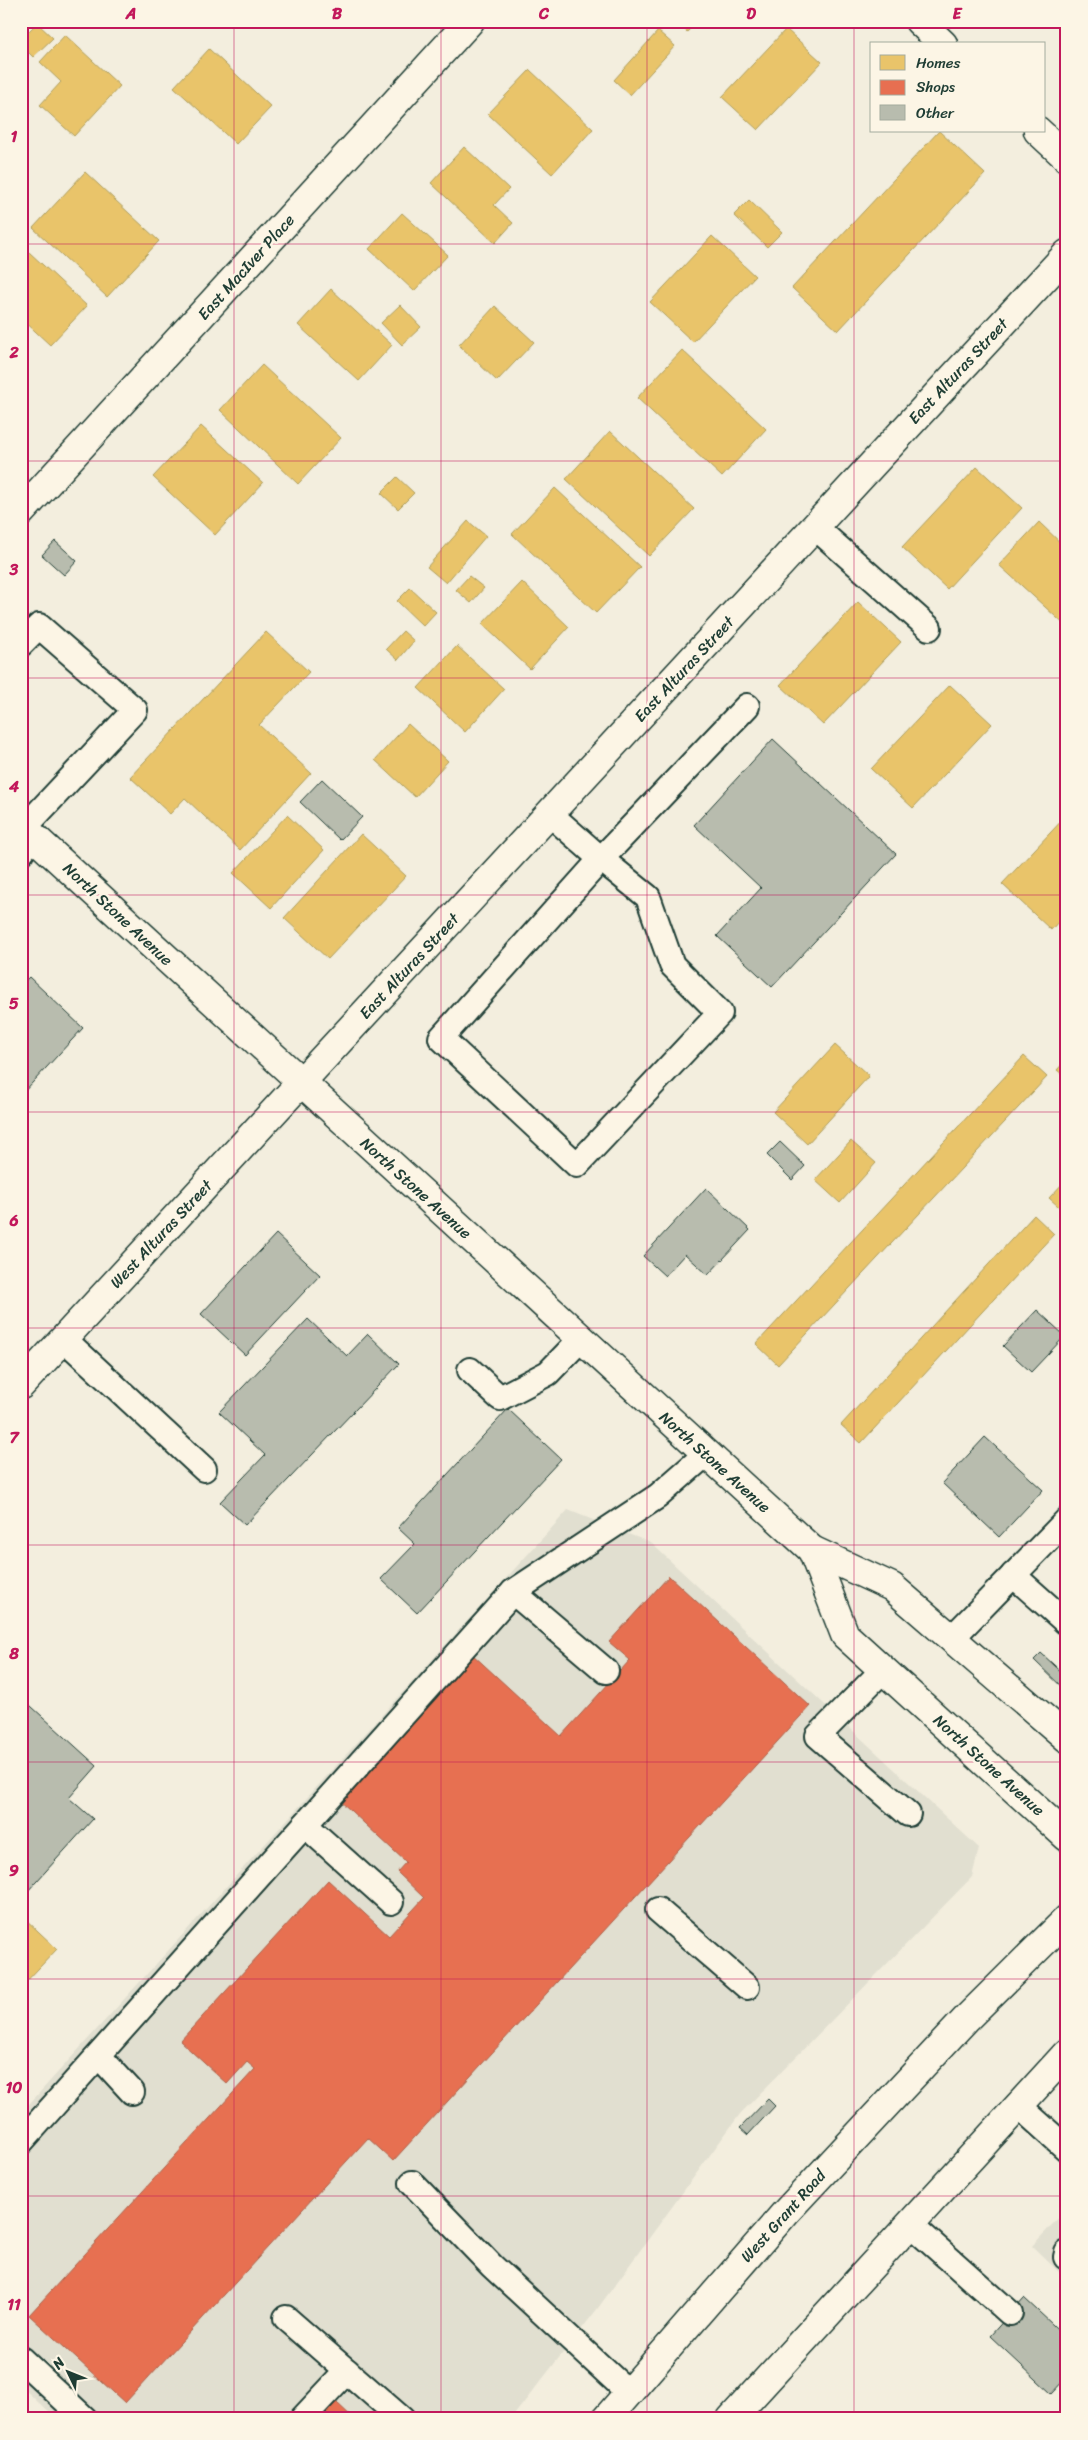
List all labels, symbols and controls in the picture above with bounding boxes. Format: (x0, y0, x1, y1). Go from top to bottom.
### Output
text: A (125, 0, 136, 28)
text: B (332, 0, 343, 28)
text: C (538, 0, 550, 28)
text: D (746, 0, 756, 28)
text: E (953, 0, 963, 28)
legend (870, 42, 1046, 132)
text: Homes (916, 50, 960, 76)
text: Shops (916, 74, 956, 100)
text: Other (916, 100, 955, 126)
text: 1 (11, 122, 18, 151)
street label: East MacIver Place (190, 207, 302, 327)
street label: East Alturas Street (901, 311, 1016, 431)
text: 2 (8, 338, 19, 367)
text: 3 (9, 555, 19, 584)
street label: East Alturas Street (627, 609, 742, 729)
text: 4 (8, 772, 19, 801)
street label: North Stone Avenue (56, 855, 180, 973)
street label: East Alturas Street (352, 906, 467, 1026)
text: 5 (9, 989, 19, 1018)
street label: North Stone Avenue (353, 1130, 479, 1246)
street label: West Alturas Street (102, 1172, 220, 1295)
text: 6 (8, 1206, 19, 1235)
street label: North Stone Avenue (652, 1404, 778, 1520)
text: 7 (9, 1423, 20, 1452)
text: 8 (8, 1639, 19, 1668)
street label: North Stone Avenue (926, 1707, 1052, 1823)
text: 9 (9, 1856, 19, 1885)
text: 10 (6, 2073, 22, 2102)
street label: West Grant Road (733, 2162, 834, 2269)
text: 11 (7, 2290, 21, 2319)
north arrow (42, 2348, 92, 2398)
text: N (46, 2351, 72, 2376)

